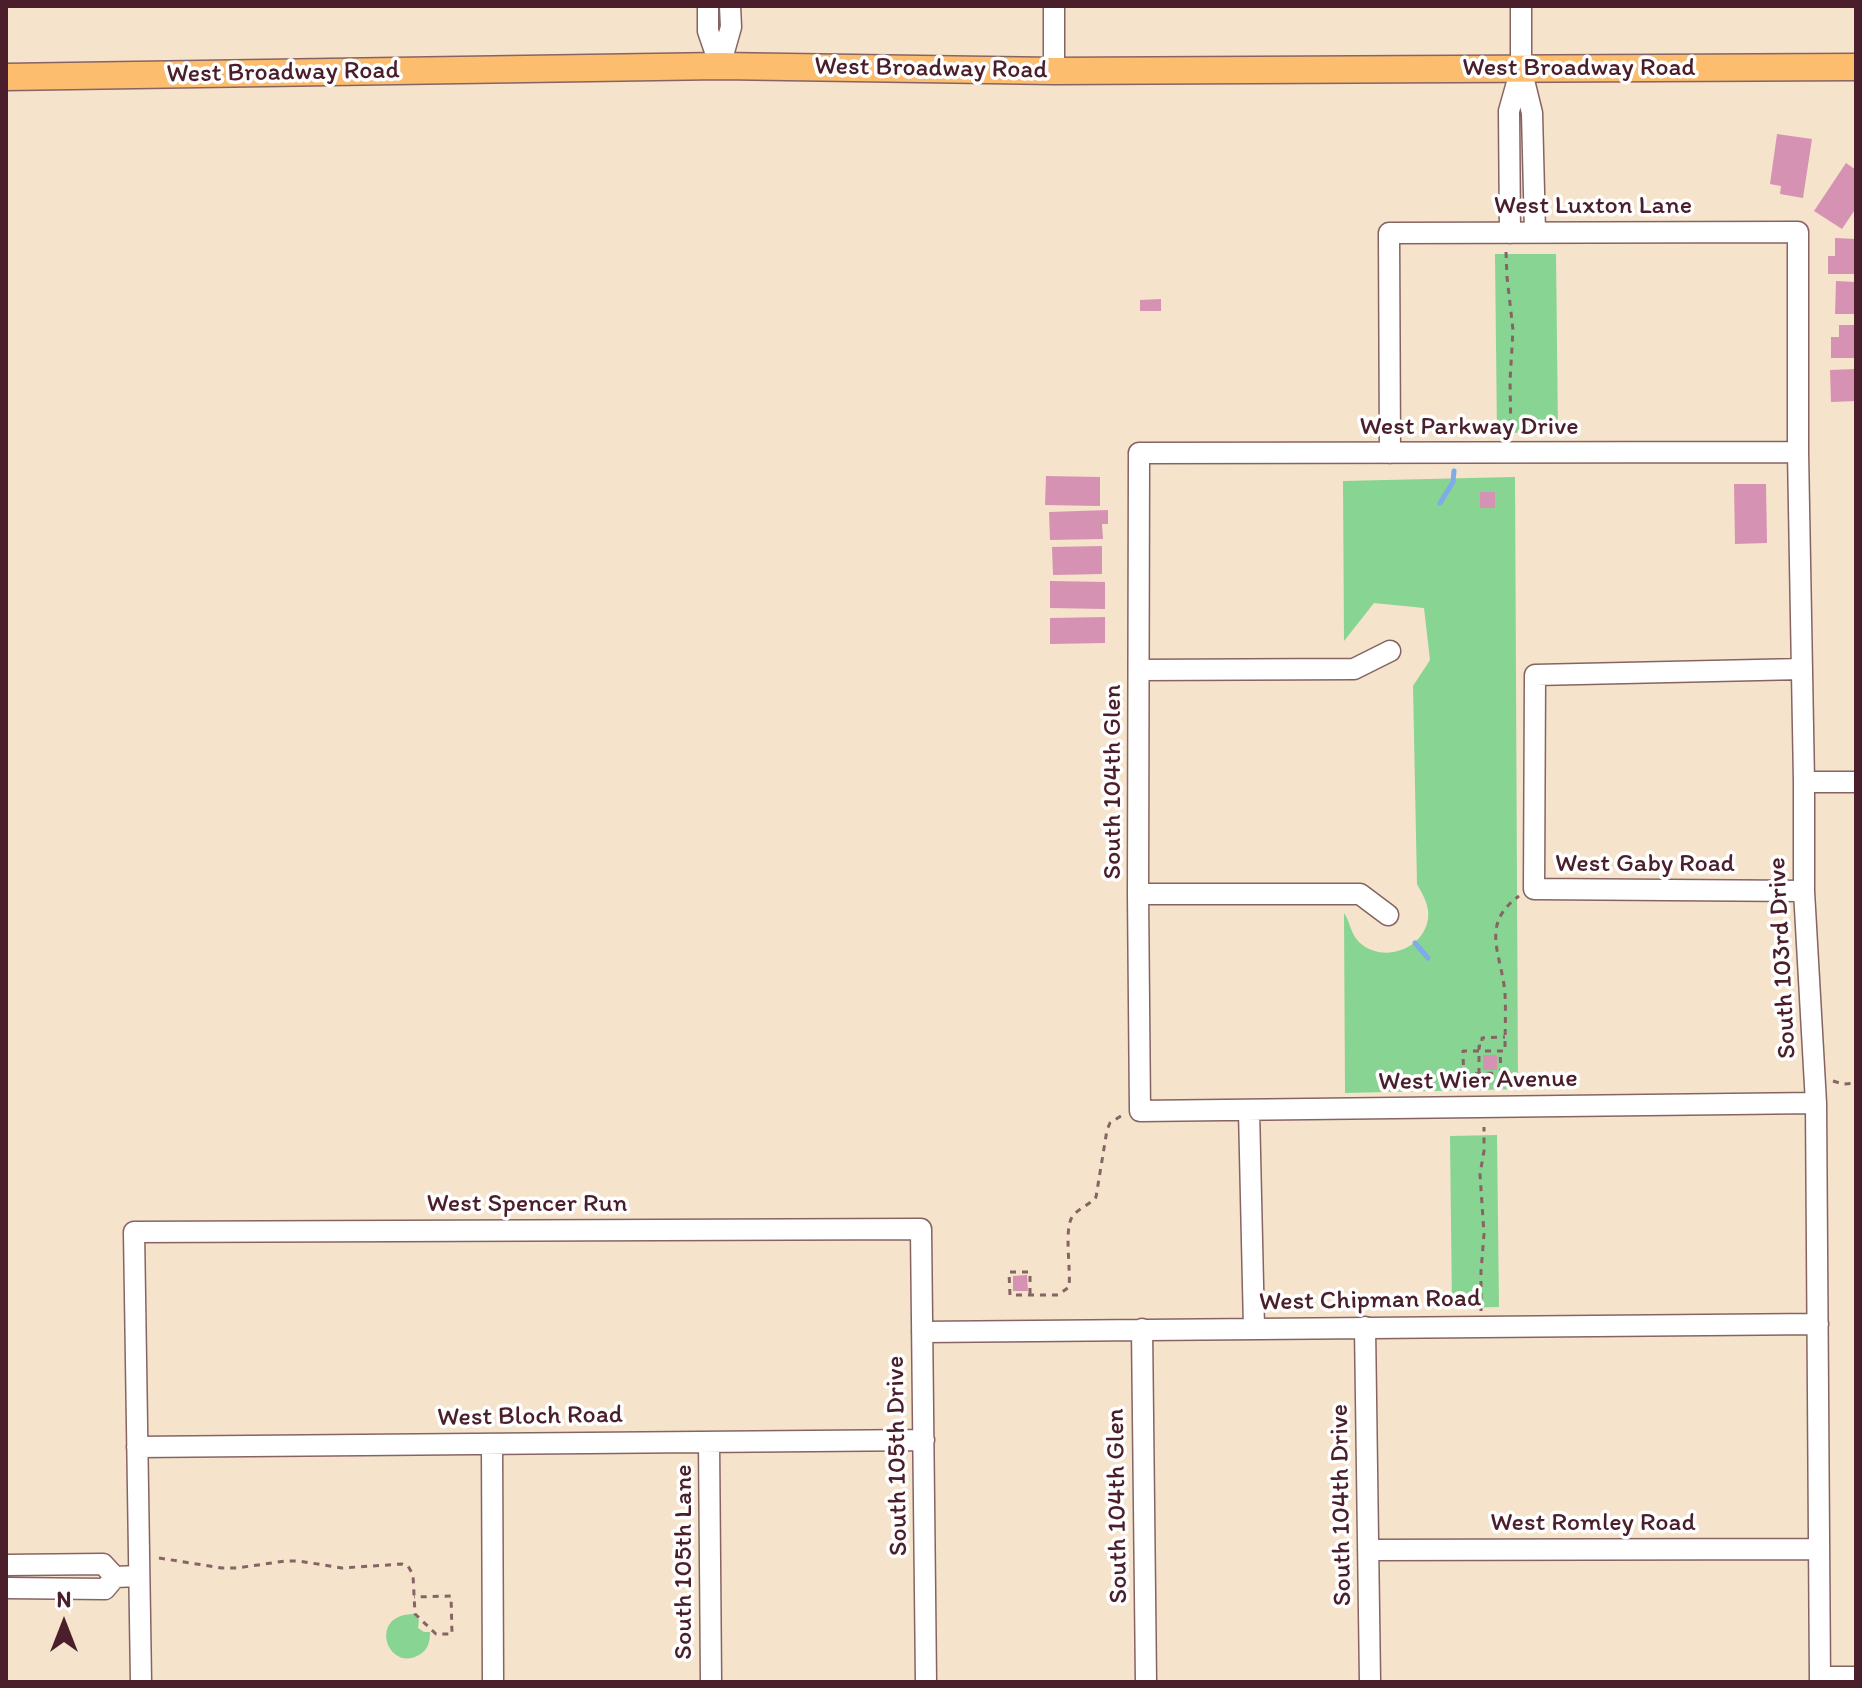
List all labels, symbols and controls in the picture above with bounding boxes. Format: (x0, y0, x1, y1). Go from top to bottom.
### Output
street label: West Broadway Road (814, 51, 1048, 87)
street label: West Broadway Road (1462, 52, 1696, 84)
street label: West Broadway Road (166, 55, 400, 91)
street label: West Luxton Lane (1494, 190, 1692, 222)
street label: West Parkway Drive (1359, 411, 1579, 443)
street label: South 104th Glen (1097, 684, 1129, 880)
street label: West Gaby Road (1555, 848, 1735, 880)
street label: South 103rd Drive (1762, 856, 1804, 1060)
street label: West Wier Avenue (1378, 1064, 1578, 1098)
street label: West Spencer Run (426, 1188, 628, 1220)
street label: West Chipman Road (1259, 1283, 1481, 1319)
street label: South 105th Drive (881, 1356, 915, 1556)
street label: West Bloch Road (437, 1400, 623, 1434)
street label: South 104th Drive (1325, 1404, 1359, 1606)
street label: South 104th Glen (1101, 1408, 1135, 1604)
street label: South 105th Lane (668, 1464, 700, 1660)
street label: West Romley Road (1490, 1507, 1696, 1539)
north arrow (24, 1584, 104, 1664)
text: N (57, 1586, 71, 1613)

